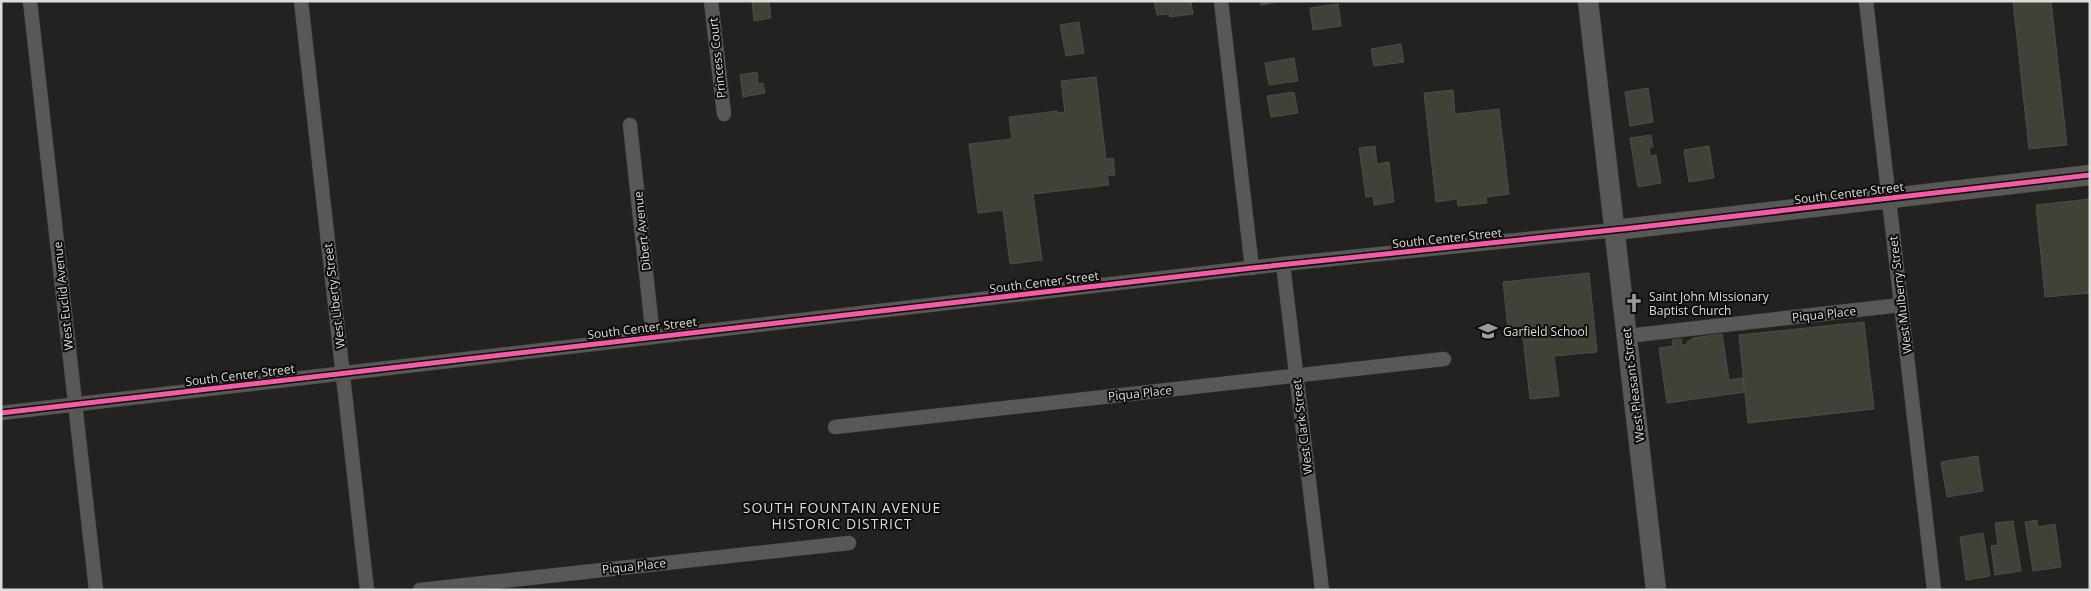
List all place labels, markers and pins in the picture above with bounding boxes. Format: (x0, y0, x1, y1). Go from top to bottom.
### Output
place label: Saint John Missionary Baptist Church (1649, 288, 1770, 319)
church icon: Saint John Missionary Baptist Church (1623, 292, 1645, 314)
school or university icon: Garfield School (1477, 320, 1499, 342)
place label: Garfield School (1503, 323, 1588, 340)

